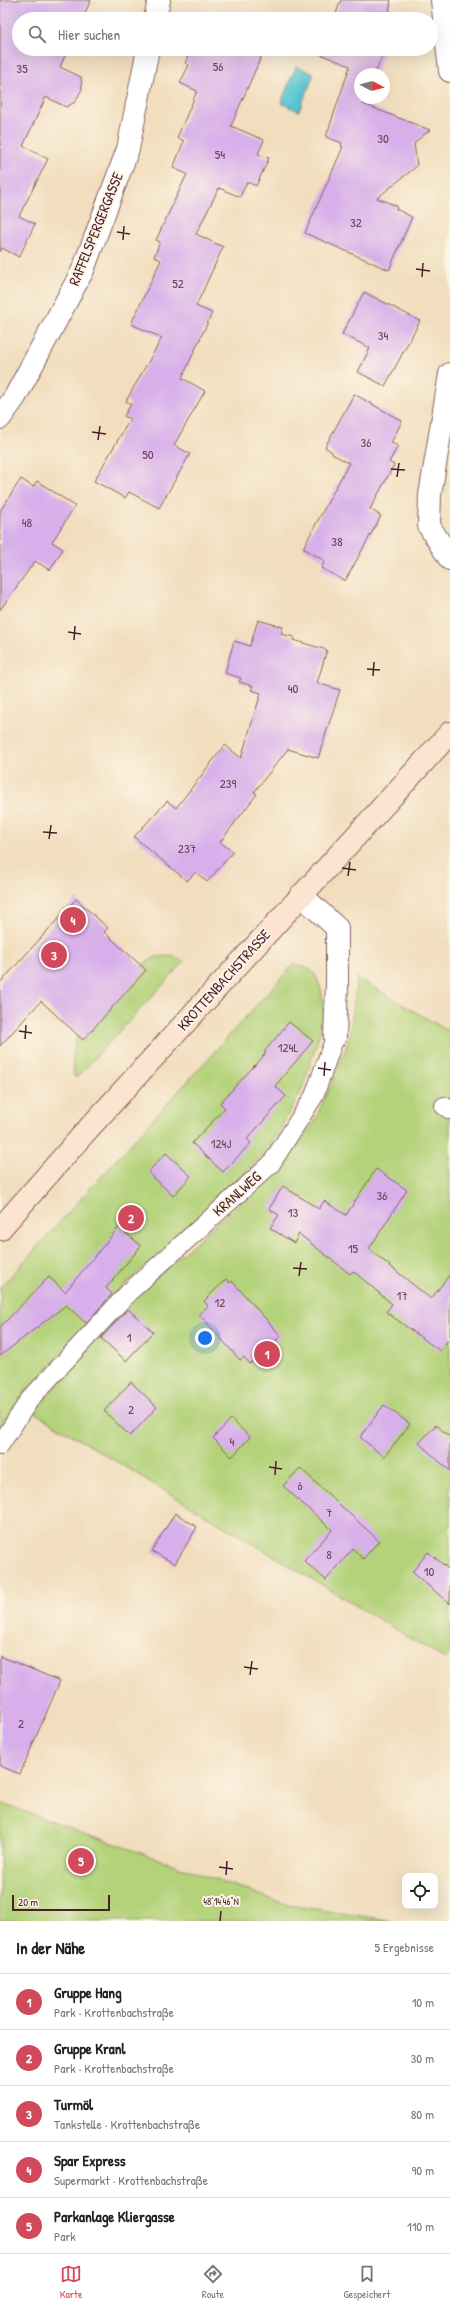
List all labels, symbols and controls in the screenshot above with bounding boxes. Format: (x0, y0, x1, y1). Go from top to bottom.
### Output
search box (12, 12, 438, 56)
icon: search (26, 23, 48, 45)
text: Hier suchen (58, 24, 120, 45)
house number: 56 (213, 57, 223, 75)
house number: 35 (16, 59, 28, 77)
north arrow (354, 68, 390, 104)
house number: 30 (377, 129, 389, 147)
house number: 54 (215, 145, 225, 163)
street label: RAFFELSPERGERGASSE (63, 169, 128, 289)
house number: 32 (350, 213, 362, 231)
house number: 52 (172, 274, 184, 292)
house number: 34 (378, 326, 388, 344)
house number: 36 (360, 433, 372, 451)
house number: 50 (142, 445, 154, 463)
house number: 48 (22, 513, 33, 531)
house number: 38 (331, 532, 343, 550)
house number: 40 (288, 679, 299, 697)
house number: 239 (220, 774, 237, 792)
house number: 237 (178, 839, 196, 857)
pin: 4 (60, 905, 86, 935)
street label: KROTTENBACHSTRASSE (172, 924, 275, 1035)
pin: 3 (41, 940, 67, 970)
house number: 124L (278, 1038, 298, 1056)
house number: 124J (211, 1134, 231, 1152)
street label: KRANLWEG (208, 1166, 266, 1221)
house number: 36 (376, 1186, 388, 1204)
pin: 2 (118, 1203, 144, 1233)
house number: 13 (288, 1203, 298, 1221)
house number: 15 (348, 1239, 359, 1257)
house number: 17 (396, 1286, 408, 1304)
house number: 12 (215, 1293, 225, 1311)
house number: 1 (127, 1328, 132, 1346)
your location (195, 1328, 215, 1348)
pin: 1 (254, 1339, 280, 1369)
house number: 2 (128, 1400, 134, 1418)
house number: 4 (230, 1432, 235, 1450)
house number: 6 (297, 1476, 303, 1494)
house number: 7 (326, 1503, 332, 1521)
house number: 8 (326, 1545, 332, 1563)
house number: 10 (424, 1562, 434, 1580)
house number: 2 (18, 1714, 24, 1732)
pin: 5 (68, 1846, 94, 1876)
map controls (402, 1873, 438, 1909)
button: locate (402, 1873, 438, 1909)
scale bar (12, 1893, 110, 1912)
text: 20 m (18, 1895, 38, 1909)
text: 48°14'46"N (203, 1895, 239, 1908)
text: In der Nähe (16, 1936, 85, 1959)
text: 5 Ergebnisse (374, 1938, 434, 1956)
text: Gruppe Hang (54, 1982, 122, 2003)
text: 1 (27, 1993, 31, 2011)
text: 10 m (412, 1993, 434, 2011)
text: Park · Krottenbachstraße (54, 2003, 174, 2021)
text: Gruppe Kranl (54, 2038, 126, 2059)
text: 2 (26, 2049, 32, 2067)
text: 30 m (411, 2049, 434, 2067)
text: Park · Krottenbachstraße (54, 2059, 174, 2077)
text: Turmöl (54, 2094, 93, 2115)
text: 3 (26, 2105, 32, 2123)
text: 80 m (411, 2105, 434, 2123)
text: Tankstelle · Krottenbachstraße (54, 2115, 200, 2133)
text: Spar Express (54, 2150, 125, 2171)
text: 4 (27, 2161, 31, 2179)
text: 90 m (412, 2161, 434, 2179)
text: Supermarkt · Krottenbachstraße (54, 2171, 208, 2189)
text: Parkanlage Kliergasse (54, 2206, 175, 2227)
text: 5 (26, 2217, 32, 2235)
text: 110 m (407, 2217, 434, 2235)
text: Park (54, 2227, 76, 2245)
tab: Karte (60, 2263, 82, 2301)
tab: Route (202, 2263, 224, 2301)
tab: Gespeichert (343, 2263, 390, 2301)

